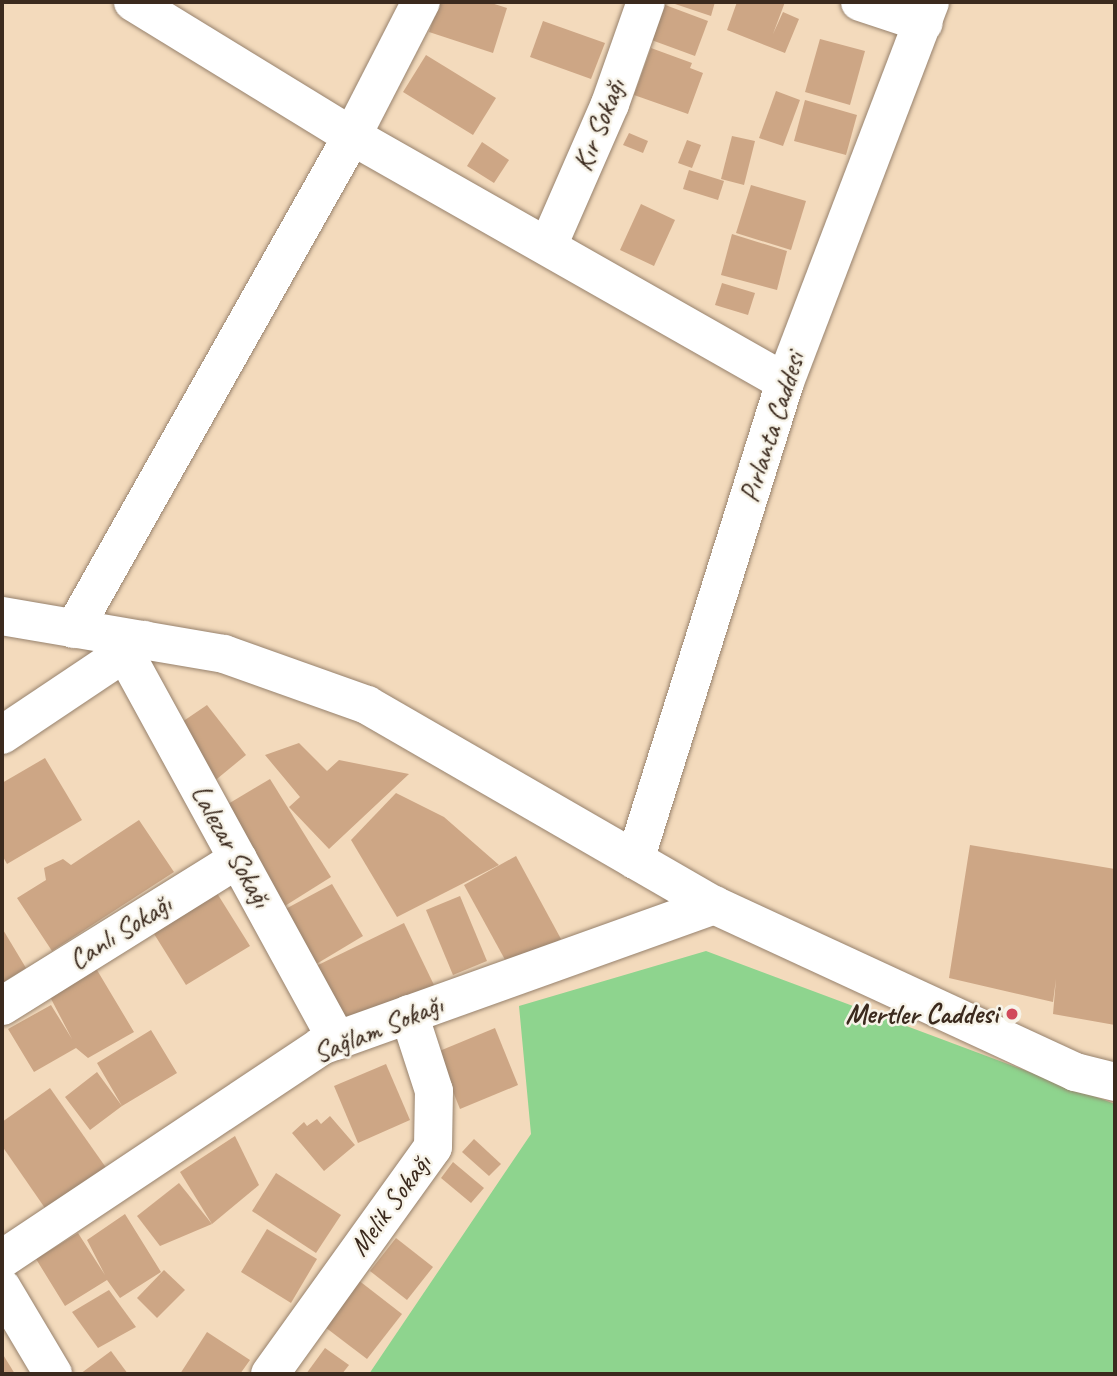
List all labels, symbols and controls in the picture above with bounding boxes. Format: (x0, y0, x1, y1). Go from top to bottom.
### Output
street label: Kır Sokağı (565, 74, 633, 176)
street label: Pırlanta Caddesi (732, 347, 812, 507)
street label: Lalezar Sokağı (184, 779, 278, 913)
street label: Canlı Sokağı (62, 887, 178, 977)
street label: Sağlam Sokağı (309, 988, 447, 1070)
place label: Mertler Caddesi (845, 997, 998, 1031)
marker: Mertler Caddesi (1004, 1006, 1020, 1022)
street label: Melik Sokağı (342, 1148, 438, 1262)

